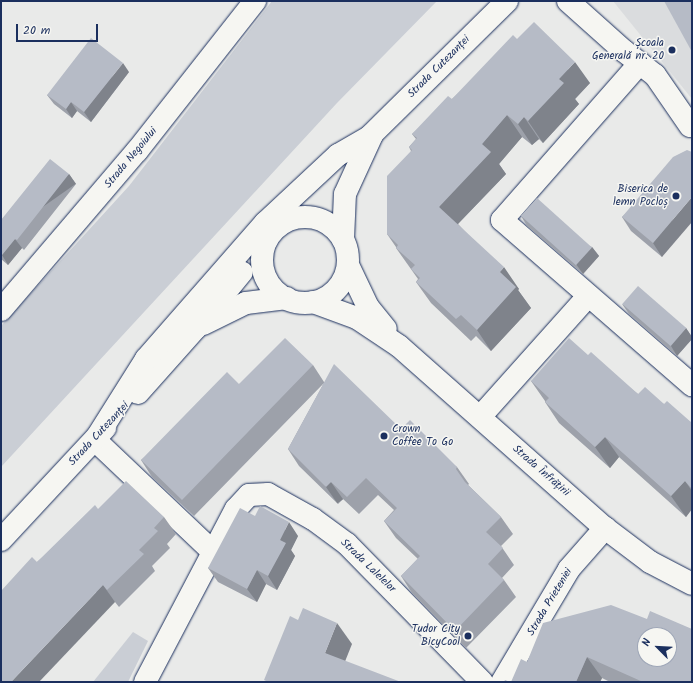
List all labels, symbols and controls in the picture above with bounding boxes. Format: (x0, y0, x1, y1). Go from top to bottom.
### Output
scale bar (18, 16, 100, 42)
text: 20 m (23, 21, 50, 40)
street label: Strada Cutezanței (405, 33, 473, 101)
place label: Școala Generală nr. 20 (592, 37, 664, 63)
marker: Școala Generală nr. 20 (667, 45, 677, 55)
street label: Strada Negoiului (102, 125, 160, 191)
place label: Biserica de lemn Pocloș (613, 183, 668, 209)
marker: Biserica de lemn Pocloș (671, 191, 681, 201)
street label: Strada Cutezanței (66, 399, 132, 469)
place label: Crown Coffee To Go (392, 423, 453, 449)
marker: Crown Coffee To Go (379, 431, 389, 441)
street label: Strada Înfrățirii (510, 442, 572, 500)
street label: Strada Lalelelor (338, 536, 398, 596)
street label: Strada Prieteniei (525, 566, 575, 638)
place label: Tudor City BicyCool (412, 623, 460, 649)
north arrow (637, 627, 677, 667)
marker: Tudor City BicyCool (463, 631, 473, 641)
text: N (637, 636, 657, 649)

